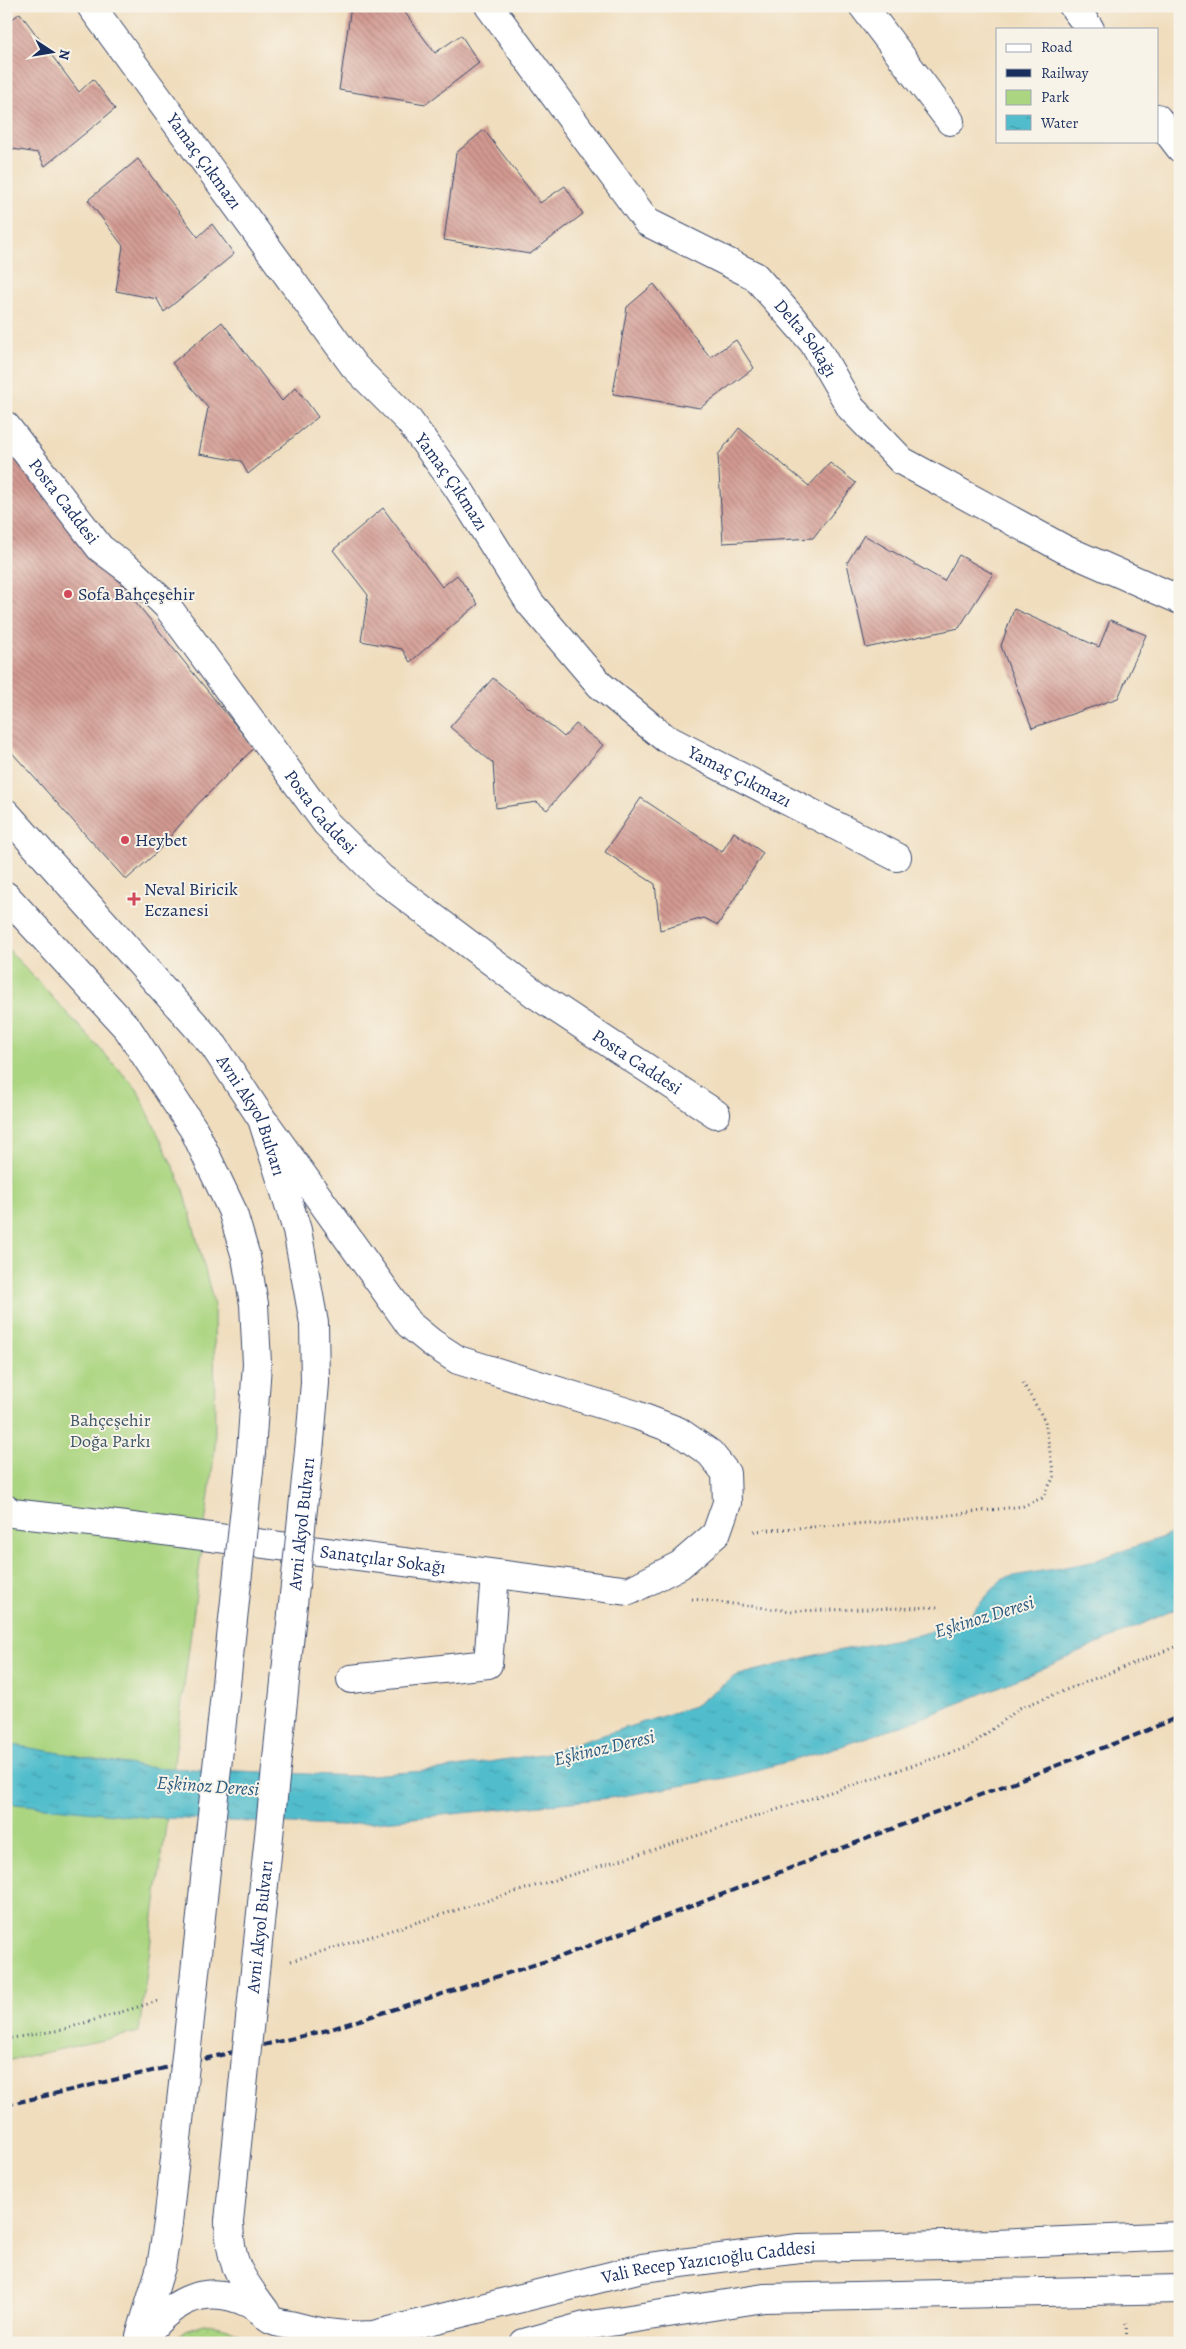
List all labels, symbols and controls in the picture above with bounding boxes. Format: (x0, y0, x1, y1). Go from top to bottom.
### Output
north arrow (28, 28, 78, 78)
legend (996, 28, 1158, 142)
text: Road (1041, 37, 1073, 57)
text: N (54, 48, 75, 62)
text: Railway (1041, 63, 1089, 83)
text: Park (1041, 87, 1070, 107)
street label: Yamaç Çıkmazı (160, 107, 247, 214)
text: Water (1040, 113, 1078, 133)
street label: Delta Sokağı (769, 294, 843, 382)
street label: Yamaç Çıkmazı (409, 427, 494, 535)
street label: Posta Caddesi (23, 453, 105, 549)
place label: Sofa Bahçeşehir (78, 582, 195, 606)
marker: Sofa Bahçeşehir (62, 588, 74, 600)
street label: Yamaç Çıkmazı (683, 739, 796, 813)
street label: Posta Caddesi (279, 765, 362, 859)
place label: Heybet (135, 828, 188, 852)
marker: Heybet (119, 834, 131, 846)
place label: Neval Biricik Eczanesi (144, 877, 238, 922)
marker: Neval Biricik Eczanesi (128, 893, 140, 905)
street label: Posta Caddesi (588, 1023, 687, 1100)
street label: Avni Akyol Bulvarı (211, 1049, 291, 1179)
park label: Bahçeşehir Doğa Parkı (69, 1408, 151, 1453)
street label: Avni Akyol Bulvarı (282, 1456, 320, 1592)
street label: Sanatçılar Sokağı (318, 1539, 447, 1579)
water label: Eşkinoz Deresi (931, 1589, 1037, 1644)
water label: Eşkinoz Deresi (551, 1724, 657, 1772)
water label: Eşkinoz Deresi (156, 1769, 260, 1803)
street label: Avni Akyol Bulvarı (241, 1859, 278, 1995)
street label: Vali Recep Yazıcıoğlu Caddesi (598, 2236, 816, 2290)

